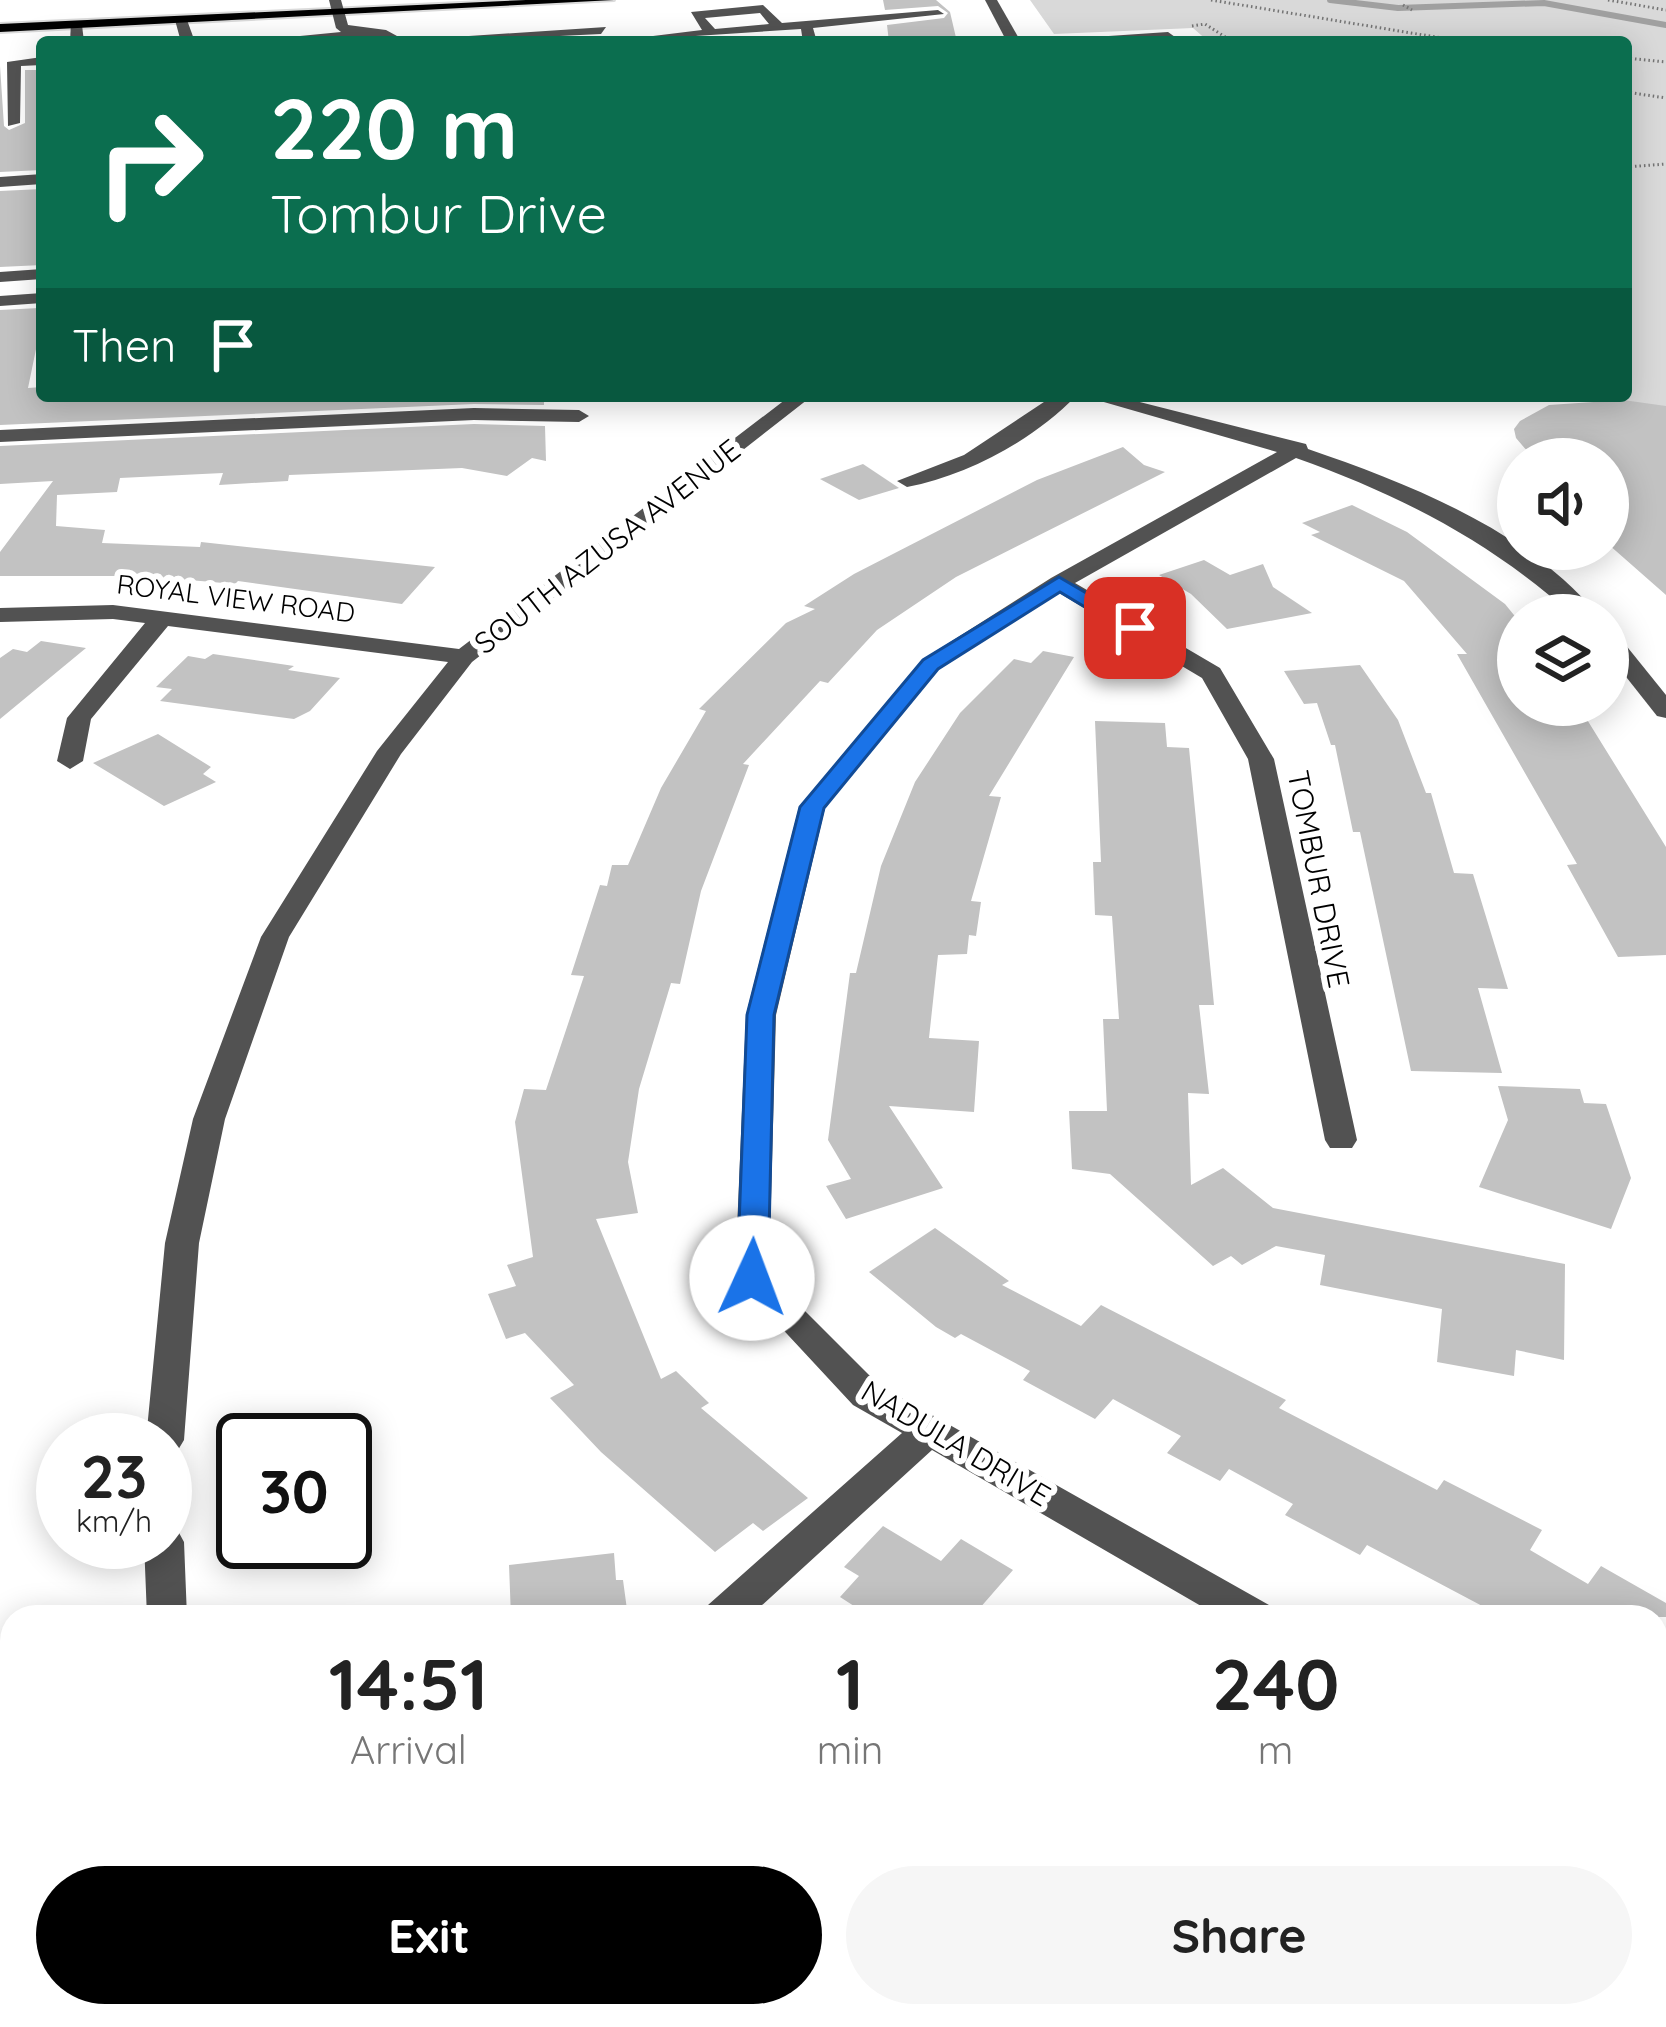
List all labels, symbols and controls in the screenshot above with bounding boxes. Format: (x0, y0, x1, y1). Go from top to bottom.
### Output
text: 220 m (270, 75, 518, 180)
icon: right (72, 84, 228, 240)
text: Tombur Drive (270, 179, 607, 247)
icon: arrive (200, 312, 266, 378)
text: Then (72, 317, 176, 373)
street label: SOUTH AZUSA AVENUE (466, 430, 748, 662)
map controls (1497, 438, 1629, 726)
button: sound (1497, 438, 1629, 570)
street label: ROYAL VIEW ROAD (115, 567, 357, 629)
pin (1084, 577, 1186, 679)
button: layers (1497, 594, 1629, 726)
icon: arrive (1102, 595, 1168, 661)
street label: TOMBUR DRIVE (1279, 767, 1359, 991)
position arrow (689, 1215, 815, 1341)
street label: NADULA DRIVE (855, 1372, 1057, 1514)
speed limit sign: 30 (216, 1413, 372, 1569)
text: 23 (81, 1438, 147, 1513)
text: km/h (76, 1502, 152, 1540)
text: 14:51 (329, 1638, 488, 1728)
text: 1 (836, 1638, 864, 1728)
text: 240 (1212, 1638, 1339, 1728)
text: Arrival (350, 1725, 467, 1774)
text: min (817, 1725, 883, 1774)
text: m (1258, 1725, 1293, 1774)
button: Exit (36, 1866, 822, 2004)
button: Share (846, 1866, 1632, 2004)

